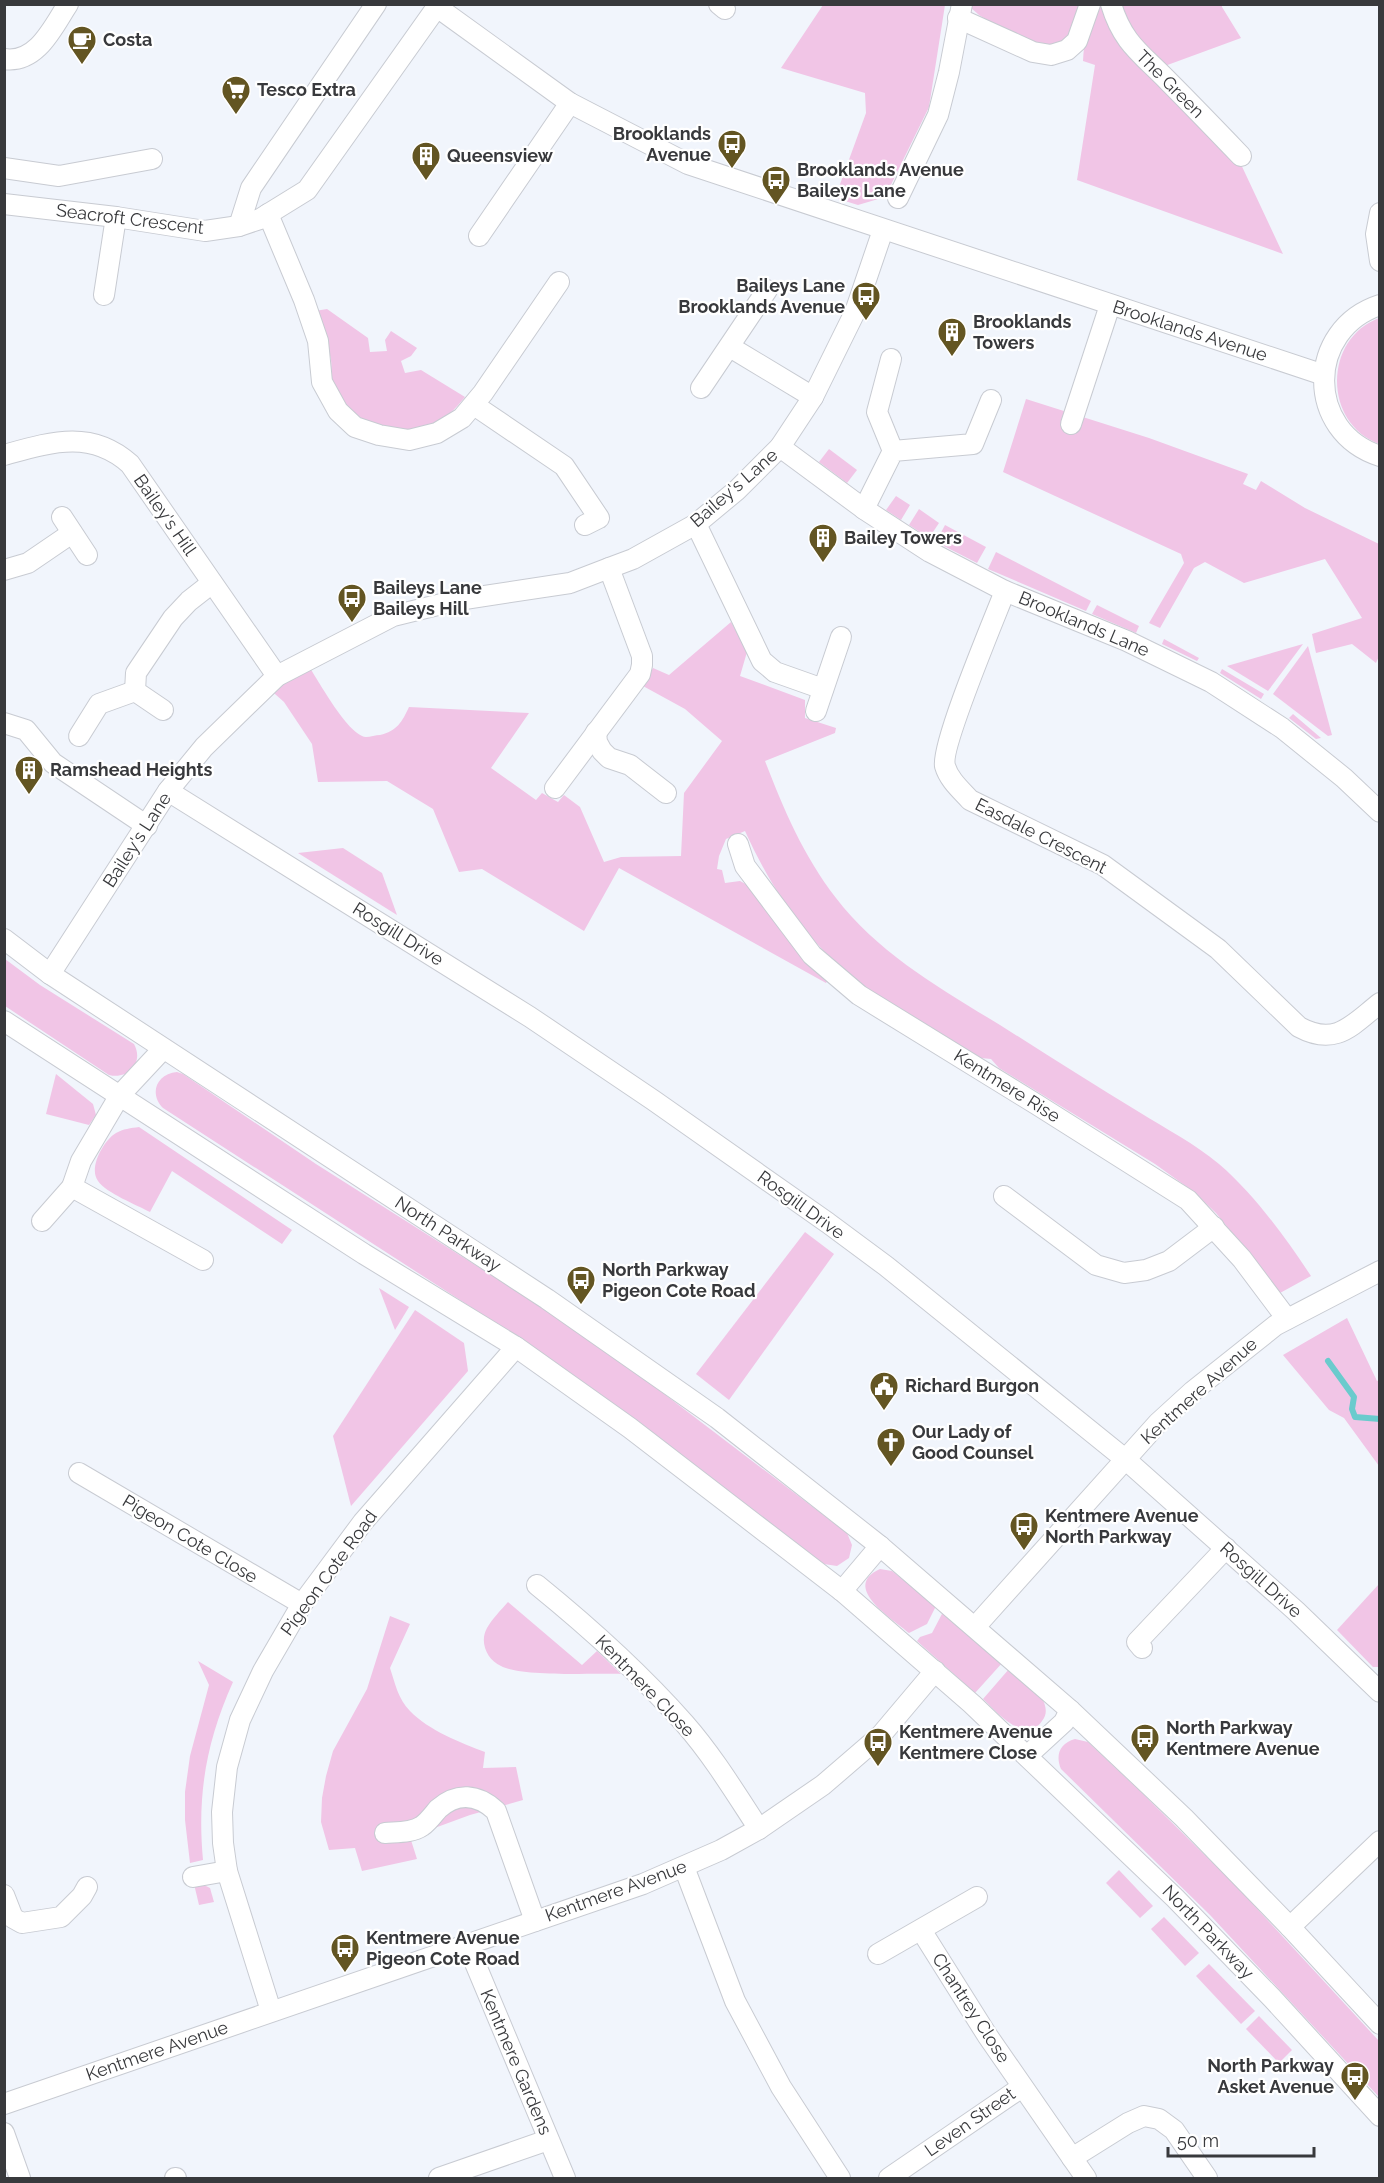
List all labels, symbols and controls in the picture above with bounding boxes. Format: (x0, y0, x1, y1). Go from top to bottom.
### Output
cafe icon: Costa (66, 24, 98, 66)
place label: Costa (103, 29, 152, 50)
street label: The Green (1132, 45, 1209, 122)
supermarket icon: Tesco Extra (220, 74, 252, 116)
place label: Tesco Extra (257, 79, 356, 100)
place label: Brooklands Avenue (613, 123, 711, 165)
bus stop icon: Brooklands Avenue (716, 128, 748, 170)
building icon: Queensview (410, 140, 442, 182)
place label: Queensview (447, 145, 554, 166)
place label: Brooklands Avenue Baileys Lane (797, 159, 964, 201)
bus stop icon: Brooklands Avenue Baileys Lane (760, 164, 792, 206)
street label: Seacroft Crescent (55, 199, 205, 238)
place label: Baileys Lane Brooklands Avenue (678, 275, 845, 317)
bus stop icon: Baileys Lane Brooklands Avenue (850, 280, 882, 322)
street label: Brooklands Avenue (1110, 296, 1270, 366)
place label: Brooklands Towers (973, 311, 1071, 353)
building icon: Brooklands Towers (936, 316, 968, 358)
street label: Bailey's Lane (686, 444, 782, 531)
street label: Bailey's Hill (130, 470, 201, 559)
building icon: Bailey Towers (807, 522, 839, 564)
place label: Bailey Towers (844, 527, 962, 548)
place label: Baileys Lane Baileys Hill (373, 577, 482, 619)
bus stop icon: Baileys Lane Baileys Hill (336, 582, 368, 624)
street label: Brooklands Lane (1016, 587, 1153, 661)
building icon: Ramshead Heights (13, 754, 45, 796)
place label: Ramshead Heights (50, 759, 212, 780)
street label: Bailey's Lane (98, 788, 175, 891)
street label: Easdale Crescent (972, 793, 1111, 878)
street label: Rosgill Drive (349, 897, 448, 970)
street label: Kentmere Rise (950, 1045, 1065, 1127)
street label: Rosgill Drive (754, 1166, 849, 1244)
street label: North Parkway (391, 1191, 505, 1276)
place label: North Parkway Pigeon Cote Road (602, 1259, 756, 1301)
bus stop icon: North Parkway Pigeon Cote Road (565, 1264, 597, 1306)
street label: Kentmere Avenue (1136, 1333, 1261, 1448)
public building icon: Richard Burgon (868, 1370, 900, 1412)
place label: Richard Burgon (905, 1375, 1039, 1396)
place label: Our Lady of Good Counsel (912, 1421, 1034, 1463)
church icon: Our Lady of Good Counsel (875, 1426, 907, 1468)
street label: Pigeon Cote Close (119, 1490, 262, 1587)
place label: Kentmere Avenue North Parkway (1045, 1505, 1199, 1547)
street label: Pigeon Cote Road (276, 1506, 381, 1639)
bus stop icon: Kentmere Avenue North Parkway (1008, 1510, 1040, 1552)
street label: Rosgill Drive (1216, 1537, 1307, 1622)
street label: Kentmere Close (591, 1630, 700, 1741)
place label: North Parkway Kentmere Avenue (1166, 1717, 1320, 1759)
place label: Kentmere Avenue Kentmere Close (899, 1721, 1053, 1763)
bus stop icon: North Parkway Kentmere Avenue (1129, 1722, 1161, 1764)
bus stop icon: Kentmere Avenue Kentmere Close (862, 1726, 894, 1768)
street label: Kentmere Avenue (542, 1855, 690, 1926)
street label: North Parkway (1158, 1880, 1259, 1983)
place label: Kentmere Avenue Pigeon Cote Road (366, 1927, 520, 1969)
bus stop icon: Kentmere Avenue Pigeon Cote Road (329, 1932, 361, 1974)
street label: Chantrey Close (928, 1949, 1015, 2067)
street label: Kentmere Gardens (476, 1986, 557, 2138)
street label: Kentmere Avenue (83, 2016, 231, 2085)
place label: North Parkway Asket Avenue (1207, 2055, 1334, 2097)
bus stop icon: North Parkway Asket Avenue (1339, 2060, 1371, 2102)
street label: Leven Street (921, 2083, 1019, 2160)
scale bar (1168, 2120, 1314, 2158)
text: 50 m (1177, 2130, 1219, 2151)

